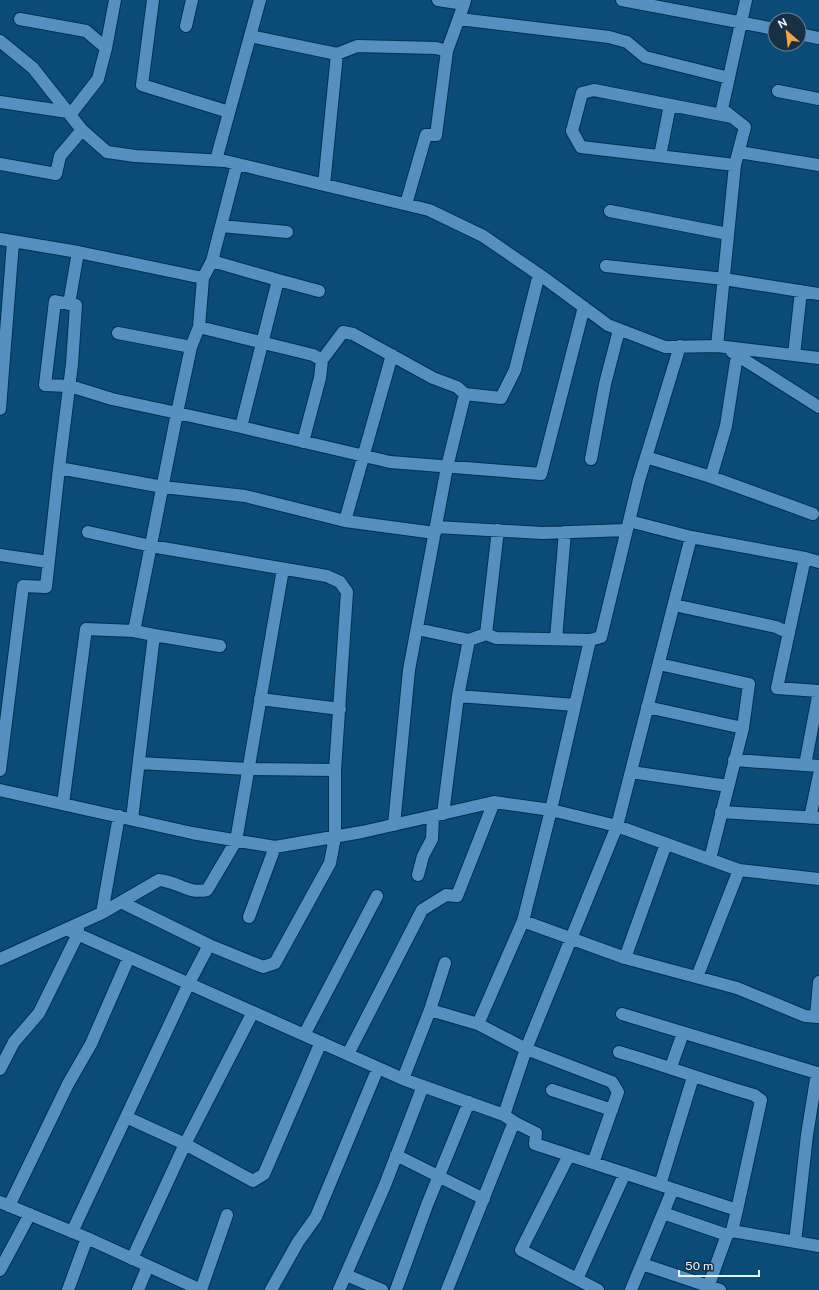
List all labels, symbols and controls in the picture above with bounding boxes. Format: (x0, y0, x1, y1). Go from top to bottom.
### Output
north arrow (767, 12, 807, 52)
text: N (776, 16, 789, 30)
scale bar (679, 1252, 759, 1278)
text: 50 m (685, 1259, 713, 1273)

